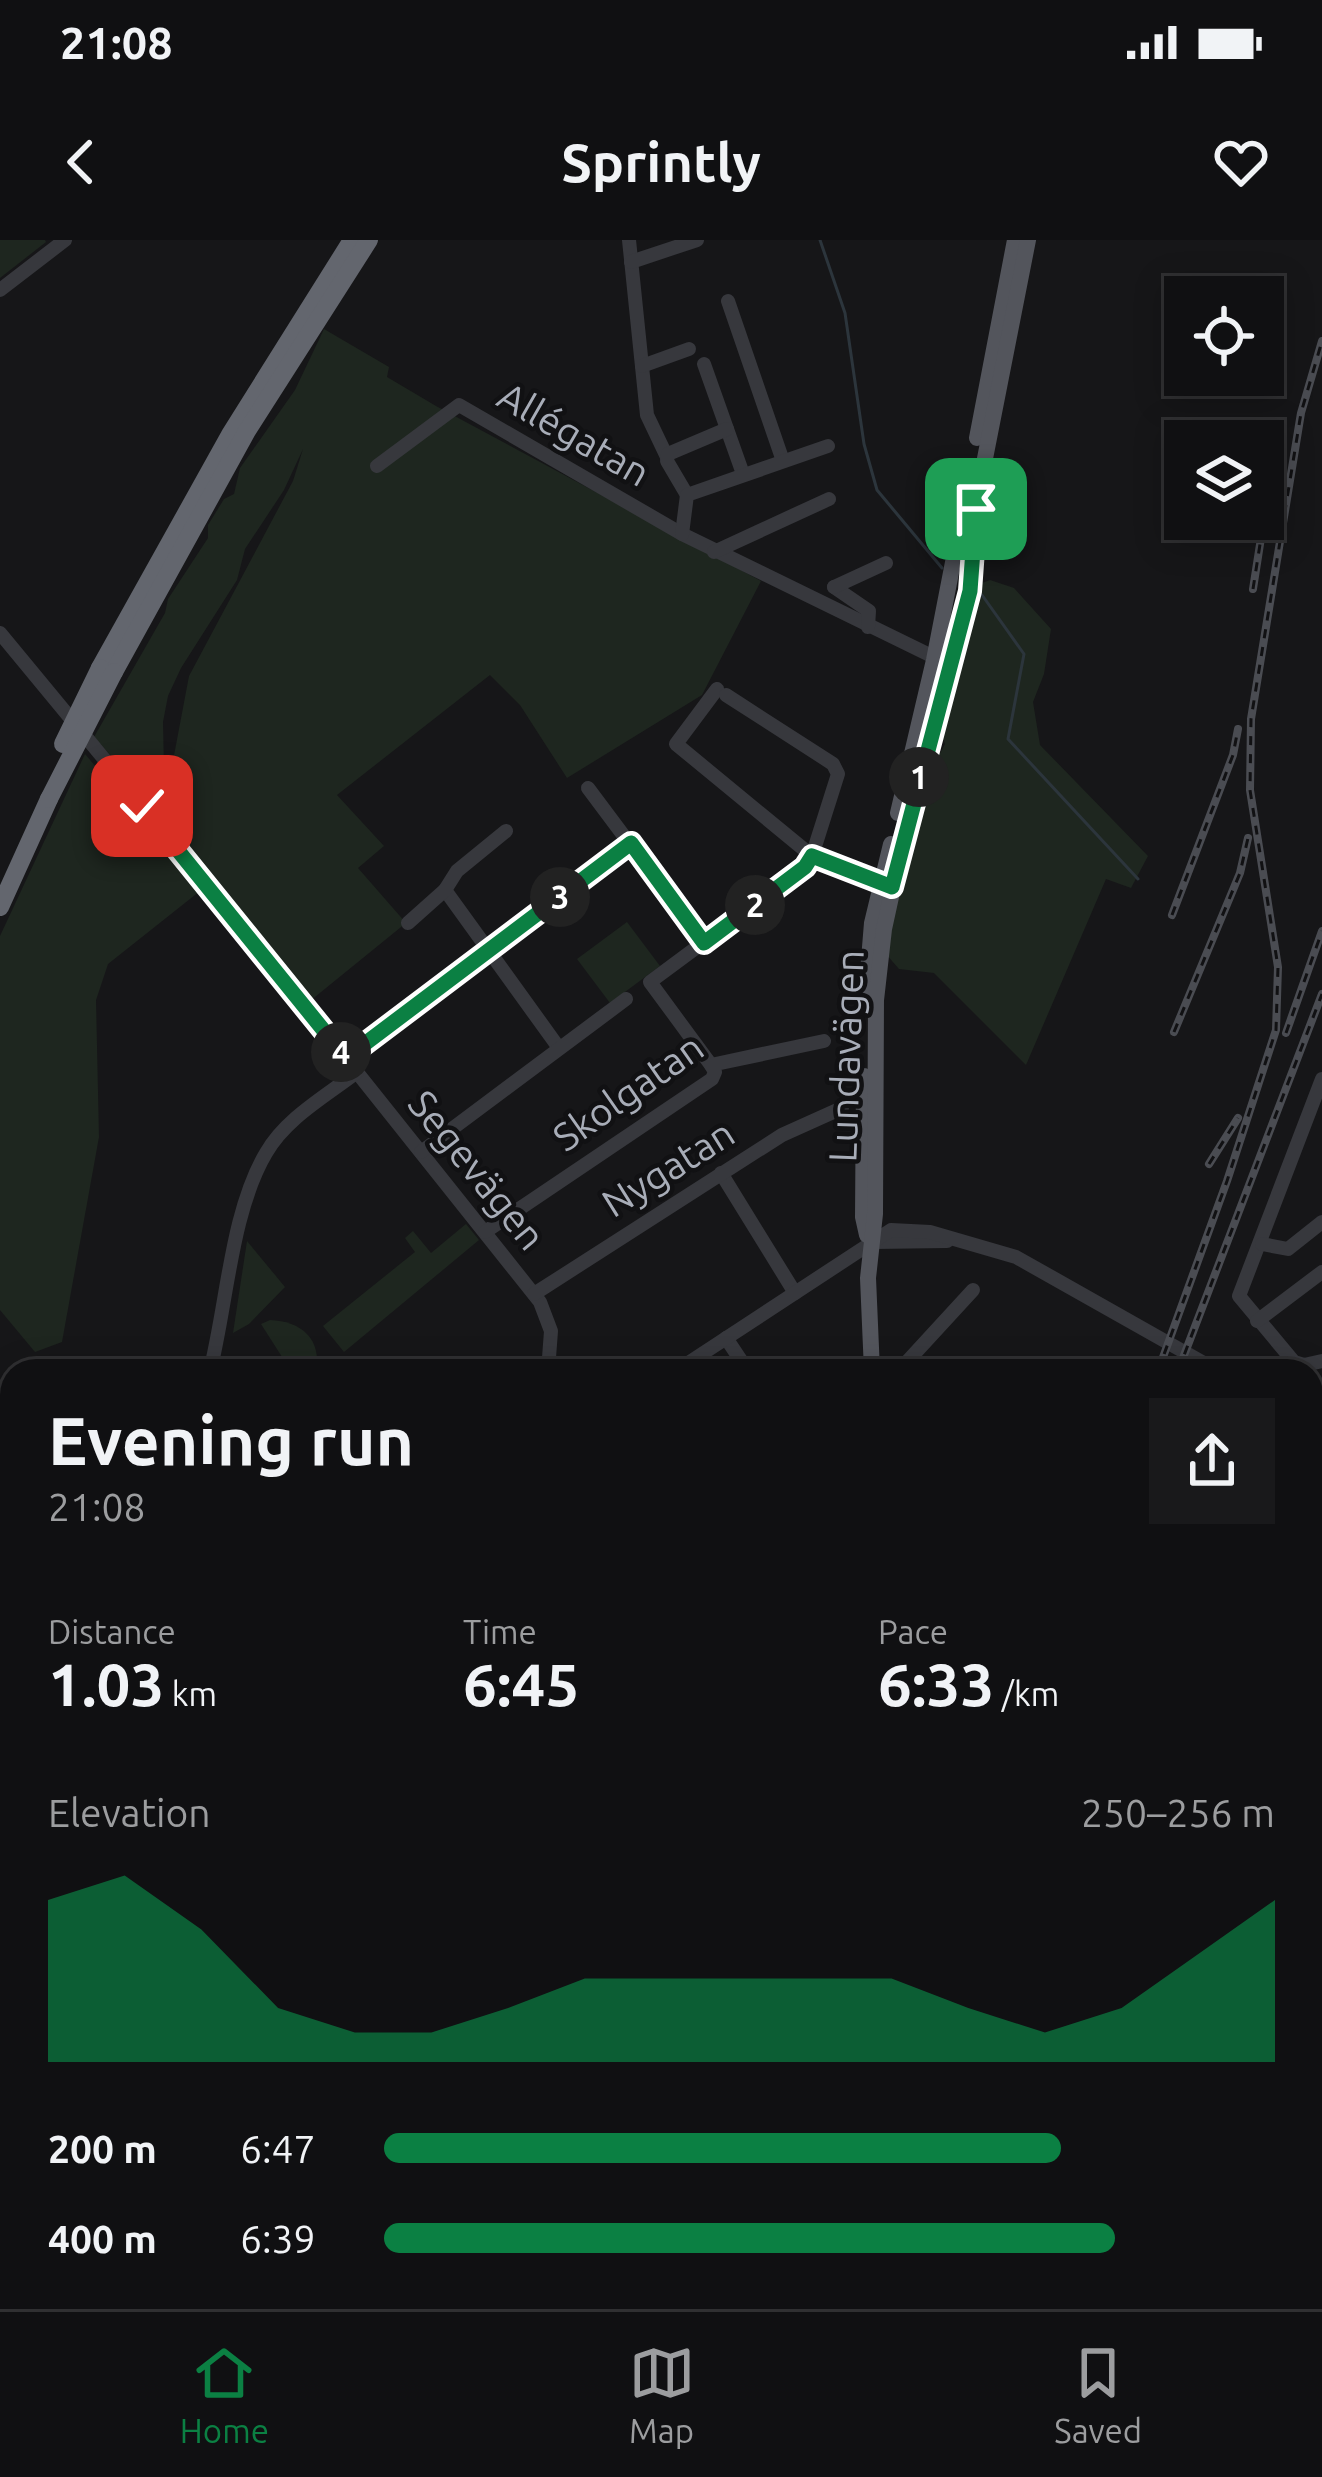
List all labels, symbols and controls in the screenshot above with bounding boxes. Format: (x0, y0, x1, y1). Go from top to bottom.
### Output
text: 21:08 (60, 17, 173, 68)
icon: back (48, 129, 114, 195)
icon: heart (1208, 129, 1274, 195)
text: Sprintly (561, 132, 761, 192)
map controls (1164, 276, 1284, 540)
button: locate (1164, 276, 1284, 396)
street label: Allégatan (491, 373, 657, 494)
button: layers (1164, 420, 1284, 540)
pin (925, 458, 1027, 560)
icon: arrive (943, 476, 1009, 542)
pin: 1 (889, 747, 949, 807)
pin (91, 755, 193, 857)
text: 1 (910, 758, 928, 795)
icon: check (109, 773, 175, 839)
pin: 3 (530, 867, 590, 927)
pin: 2 (725, 875, 785, 935)
text: 3 (551, 878, 569, 915)
text: 2 (746, 886, 764, 923)
street label: Lundavägen (820, 949, 871, 1163)
pin: 4 (311, 1022, 371, 1082)
street label: Skolgatan (545, 1025, 711, 1159)
text: 4 (332, 1033, 350, 1070)
street label: Segevägen (401, 1082, 554, 1258)
street label: Nygatan (594, 1110, 741, 1225)
button: share (1149, 1398, 1275, 1524)
text: Evening run (48, 1403, 414, 1477)
text: 21:08 (48, 1485, 146, 1528)
text: Distance (48, 1613, 176, 1650)
text: Time (463, 1613, 537, 1650)
text: Pace (878, 1613, 948, 1650)
text: 1.03 (48, 1650, 164, 1717)
text: 6:45 (463, 1650, 579, 1717)
text: 6:33 (878, 1650, 994, 1717)
text: km (164, 1675, 217, 1712)
text: /km (994, 1675, 1059, 1712)
text: Elevation (48, 1791, 211, 1834)
text: 250–256 m (1081, 1791, 1275, 1834)
text: 200 m (48, 2127, 157, 2170)
text: 6:47 (240, 2127, 316, 2170)
text: 400 m (48, 2217, 157, 2260)
text: 6:39 (240, 2217, 316, 2260)
tab: Home (180, 2340, 269, 2449)
tab: Map (629, 2340, 695, 2449)
tab: Saved (1054, 2340, 1142, 2449)

